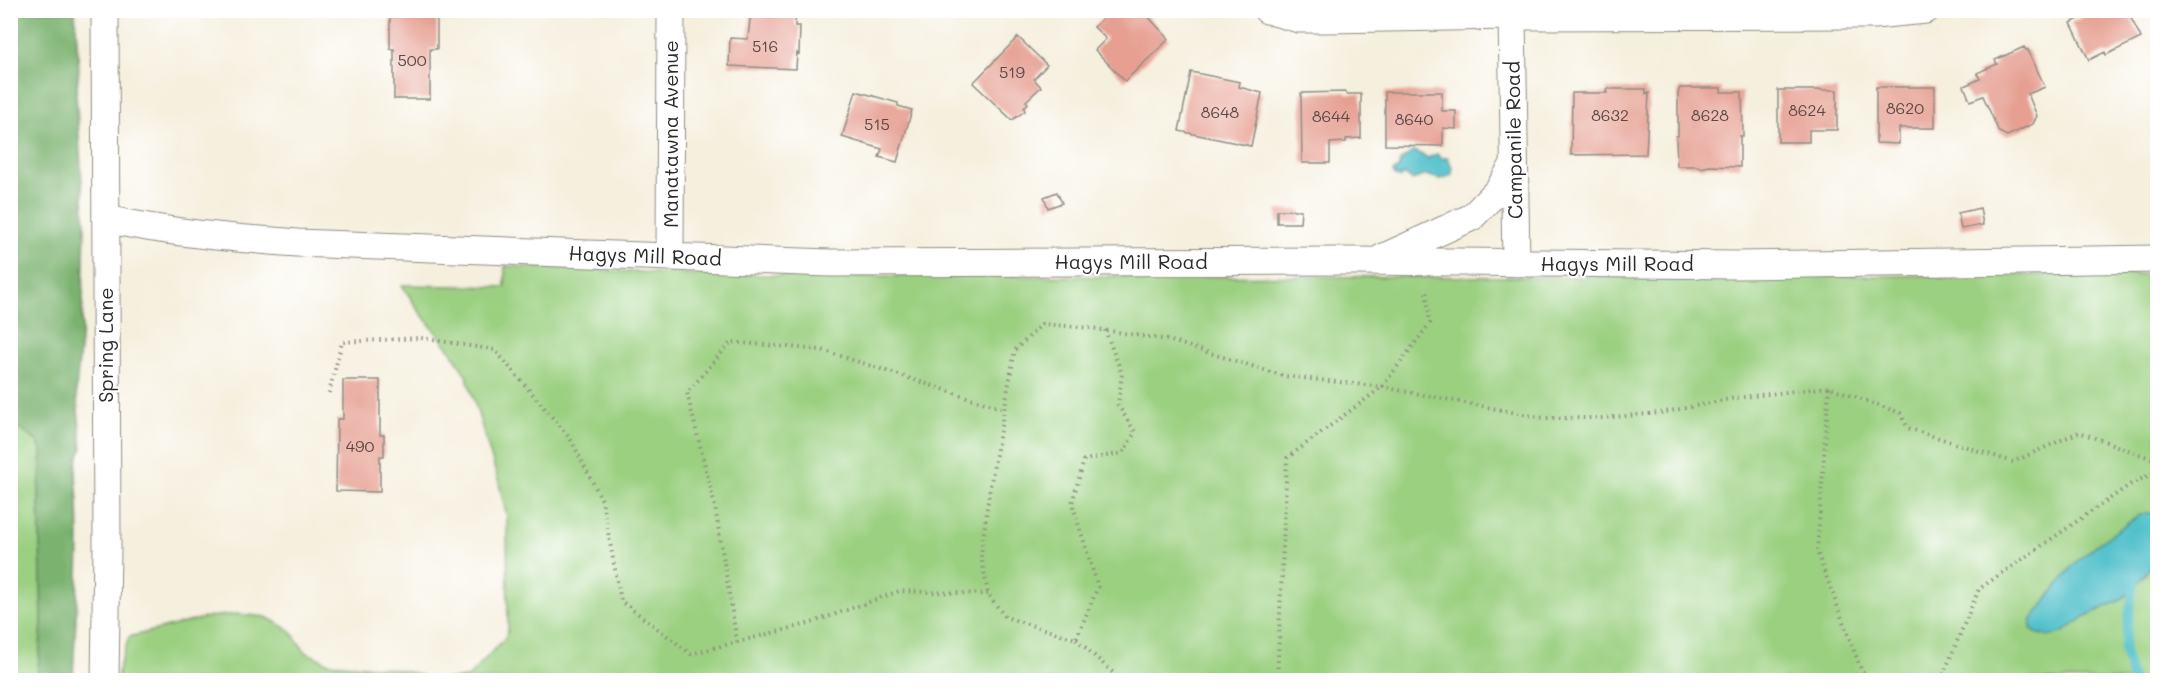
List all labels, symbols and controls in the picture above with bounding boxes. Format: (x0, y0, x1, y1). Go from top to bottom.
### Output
house number: 516 (752, 35, 778, 56)
street label: Manatawna Avenue (657, 40, 683, 228)
house number: 500 (397, 49, 427, 70)
house number: 519 (999, 61, 1025, 82)
street label: Campanile Road (1499, 61, 1527, 219)
house number: 8620 (1886, 97, 1924, 118)
house number: 8624 (1788, 99, 1826, 120)
house number: 8648 (1201, 101, 1240, 122)
house number: 8632 (1591, 104, 1629, 125)
house number: 8628 (1691, 104, 1729, 125)
house number: 8644 (1312, 105, 1351, 126)
house number: 8640 (1395, 108, 1433, 129)
house number: 515 (864, 113, 890, 134)
street label: Hagys Mill Road (568, 239, 722, 271)
street label: Hagys Mill Road (1054, 248, 1208, 274)
street label: Hagys Mill Road (1540, 250, 1694, 276)
street label: Spring Lane (92, 287, 118, 403)
house number: 490 (346, 435, 374, 456)

